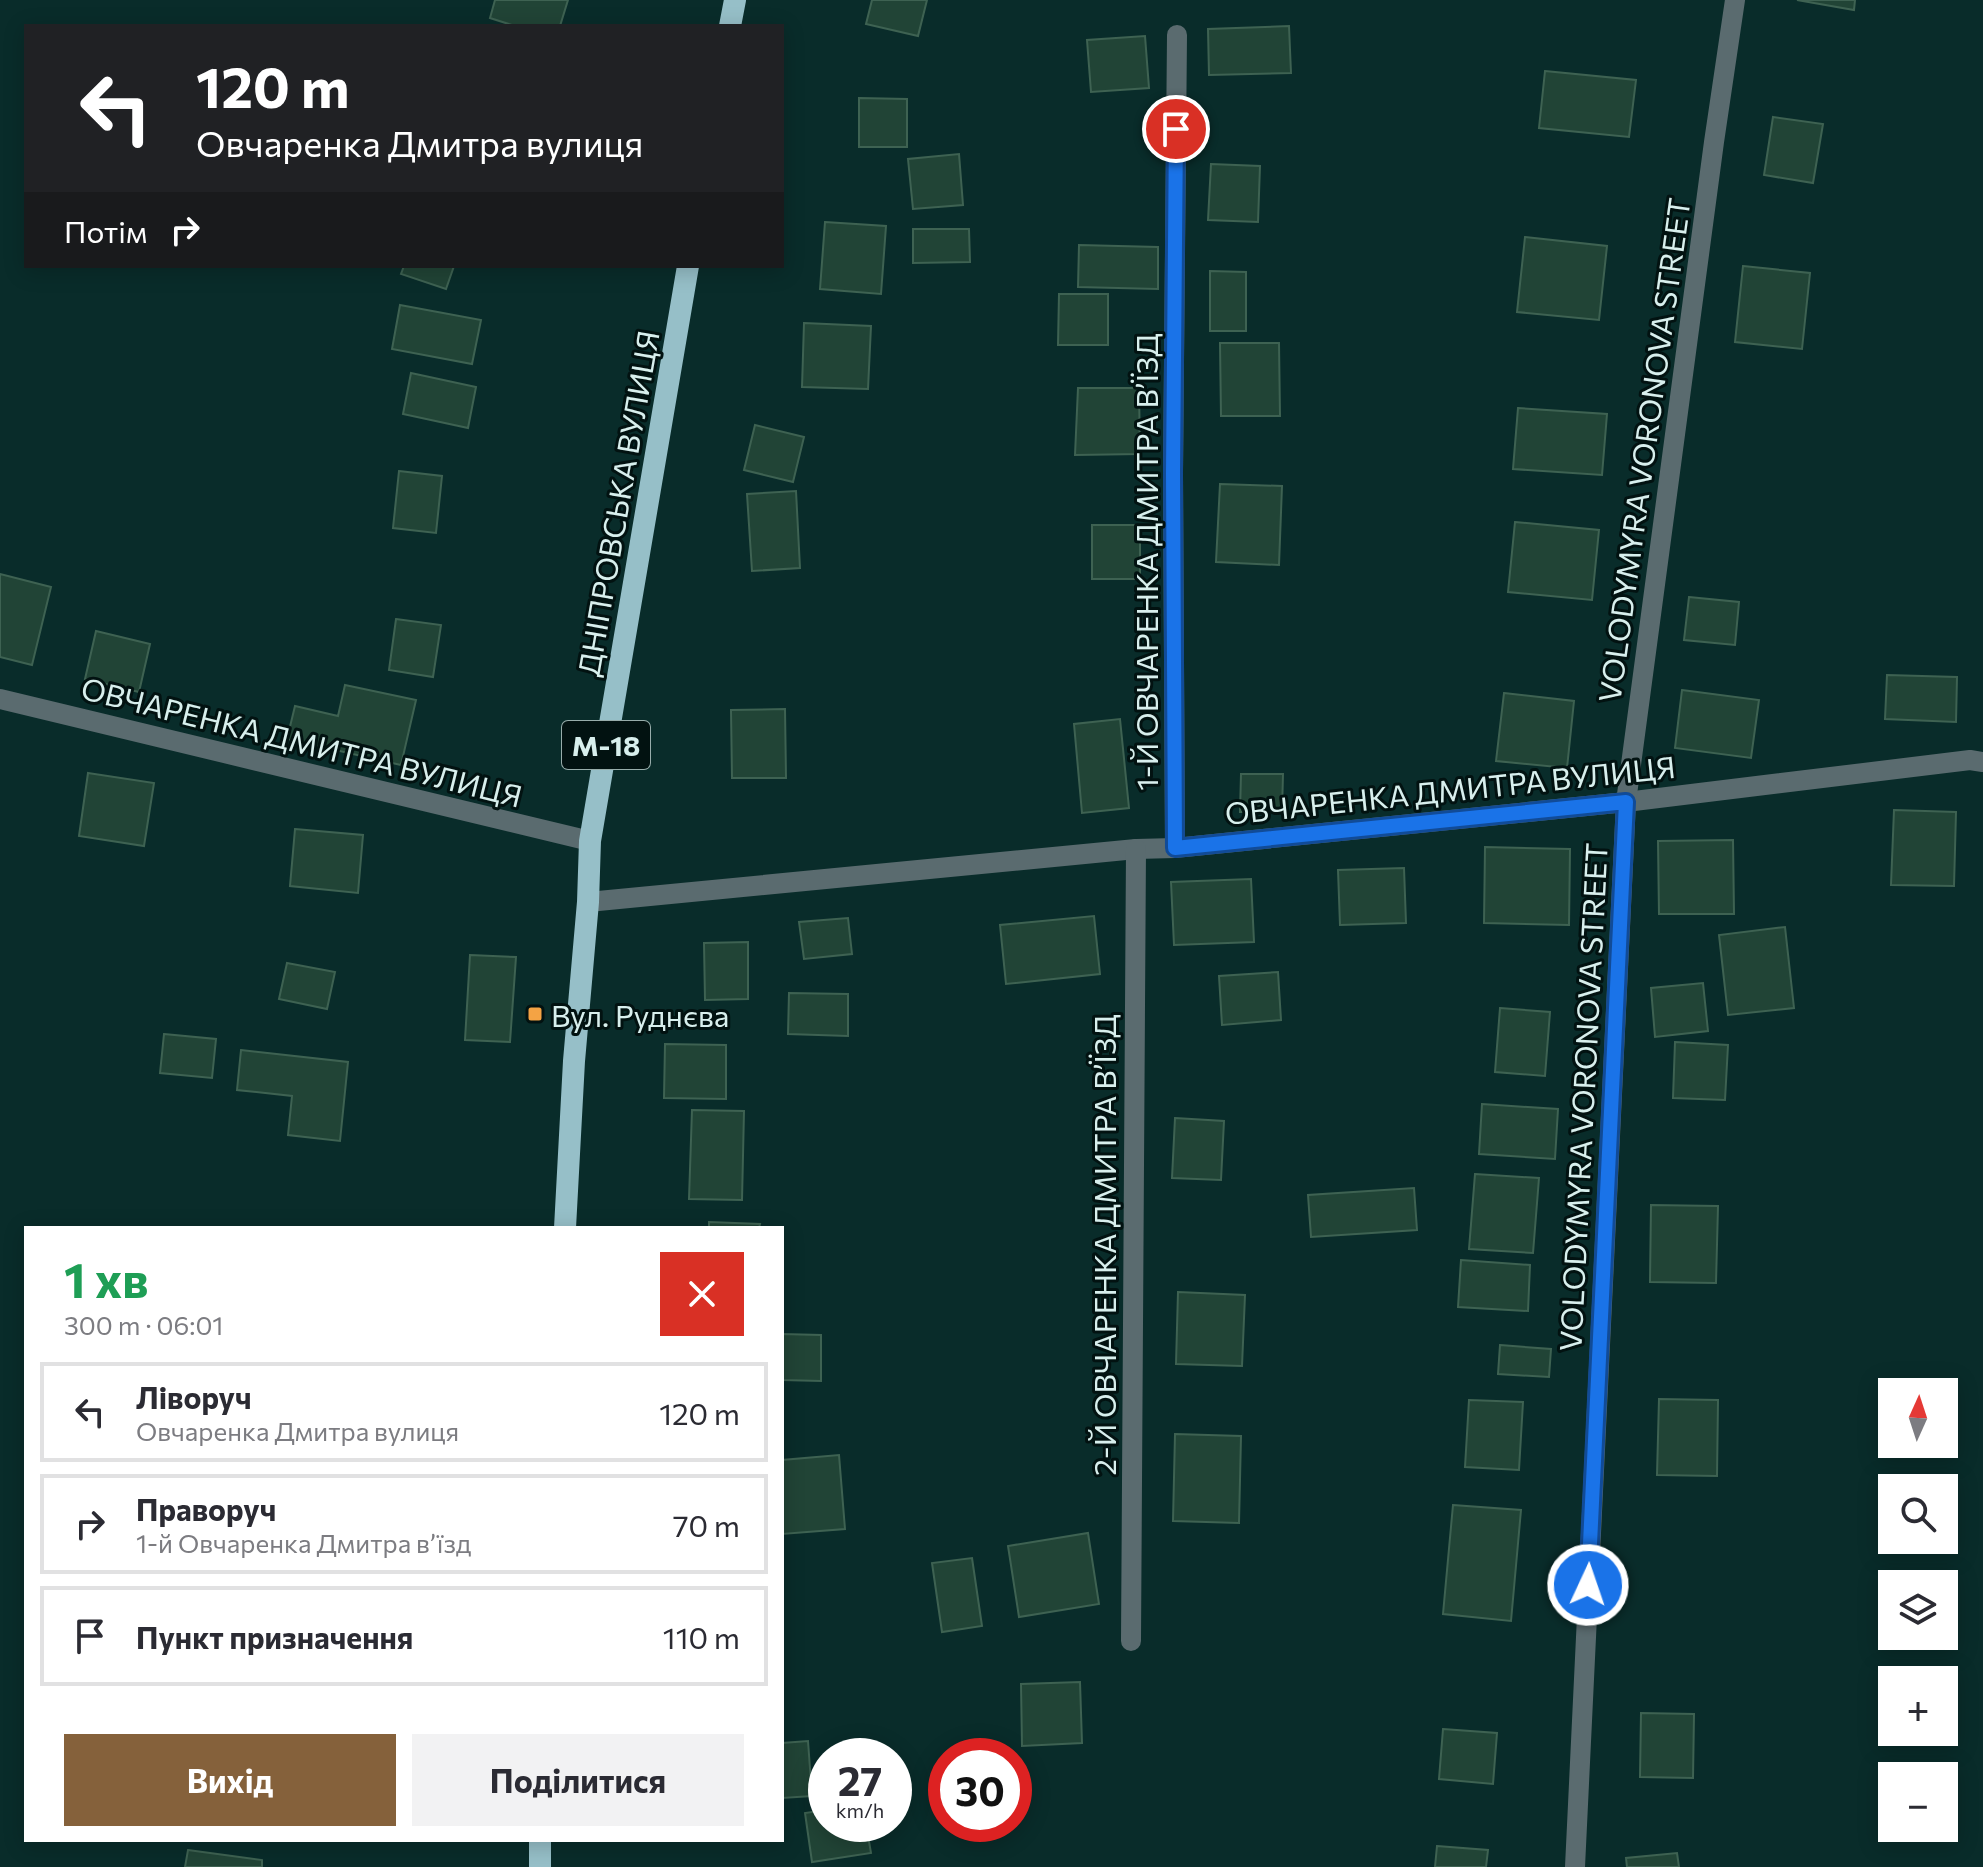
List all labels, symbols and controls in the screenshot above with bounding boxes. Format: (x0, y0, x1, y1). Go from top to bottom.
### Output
text: 120 m (196, 51, 350, 120)
icon: left (64, 56, 168, 160)
pin (1142, 95, 1210, 163)
icon: arrive (1154, 107, 1198, 151)
text: Овчаренка Дмитра вулиця (196, 120, 643, 164)
street label: VOLODYMYRA VORONOVA STREET (1589, 195, 1697, 705)
icon: right (163, 208, 207, 252)
text: Потім (64, 212, 147, 249)
street label: ДНІПРОВСЬКА ВУЛИЦЯ (568, 327, 666, 679)
street label: 1-Й ОВЧАРЕНКА ДМИТРА В’ЇЗД (1127, 333, 1164, 791)
street label: ОВЧАРЕНКА ДМИТРА ВУЛИЦЯ (78, 668, 526, 814)
road number: М-18 (562, 721, 650, 769)
street label: ОВЧАРЕНКА ДМИТРА ВУЛИЦЯ (1223, 747, 1677, 831)
street label: VOLODYMYRA VORONOVA STREET (1550, 842, 1614, 1352)
place label: Вул. Руднєва (551, 996, 729, 1033)
marker: Вул. Руднєва (526, 1005, 544, 1023)
street label: 2-Й ОВЧАРЕНКА ДМИТРА В’ЇЗД (1085, 1014, 1122, 1476)
text: 1 хв (64, 1249, 148, 1308)
button: close (660, 1252, 744, 1336)
text: 300 m · 06:01 (64, 1309, 223, 1340)
text: Ліворуч (136, 1378, 252, 1415)
north arrow (1878, 1378, 1958, 1458)
map controls (1878, 1378, 1958, 1842)
icon: left (68, 1390, 112, 1434)
text: 120 m (659, 1394, 740, 1431)
text: Овчаренка Дмитра вулиця (136, 1415, 459, 1446)
button: search (1878, 1474, 1958, 1554)
text: Праворуч (136, 1490, 276, 1527)
icon: right (68, 1502, 112, 1546)
text: 70 m (673, 1506, 740, 1543)
text: 1-й Овчаренка Дмитра в’їзд (136, 1527, 471, 1558)
position arrow (1546, 1543, 1630, 1627)
button: layers (1878, 1570, 1958, 1650)
icon: arrive (68, 1614, 112, 1658)
text: Пункт призначення (136, 1618, 413, 1655)
text: 110 m (663, 1618, 740, 1655)
button: + (1878, 1666, 1958, 1746)
button: Вихід (64, 1734, 396, 1826)
button: Поділитися (412, 1734, 744, 1826)
speed limit sign: 30 (928, 1738, 1032, 1842)
text: 27 (838, 1755, 882, 1804)
button: − (1878, 1762, 1958, 1842)
text: km/h (836, 1798, 884, 1822)

